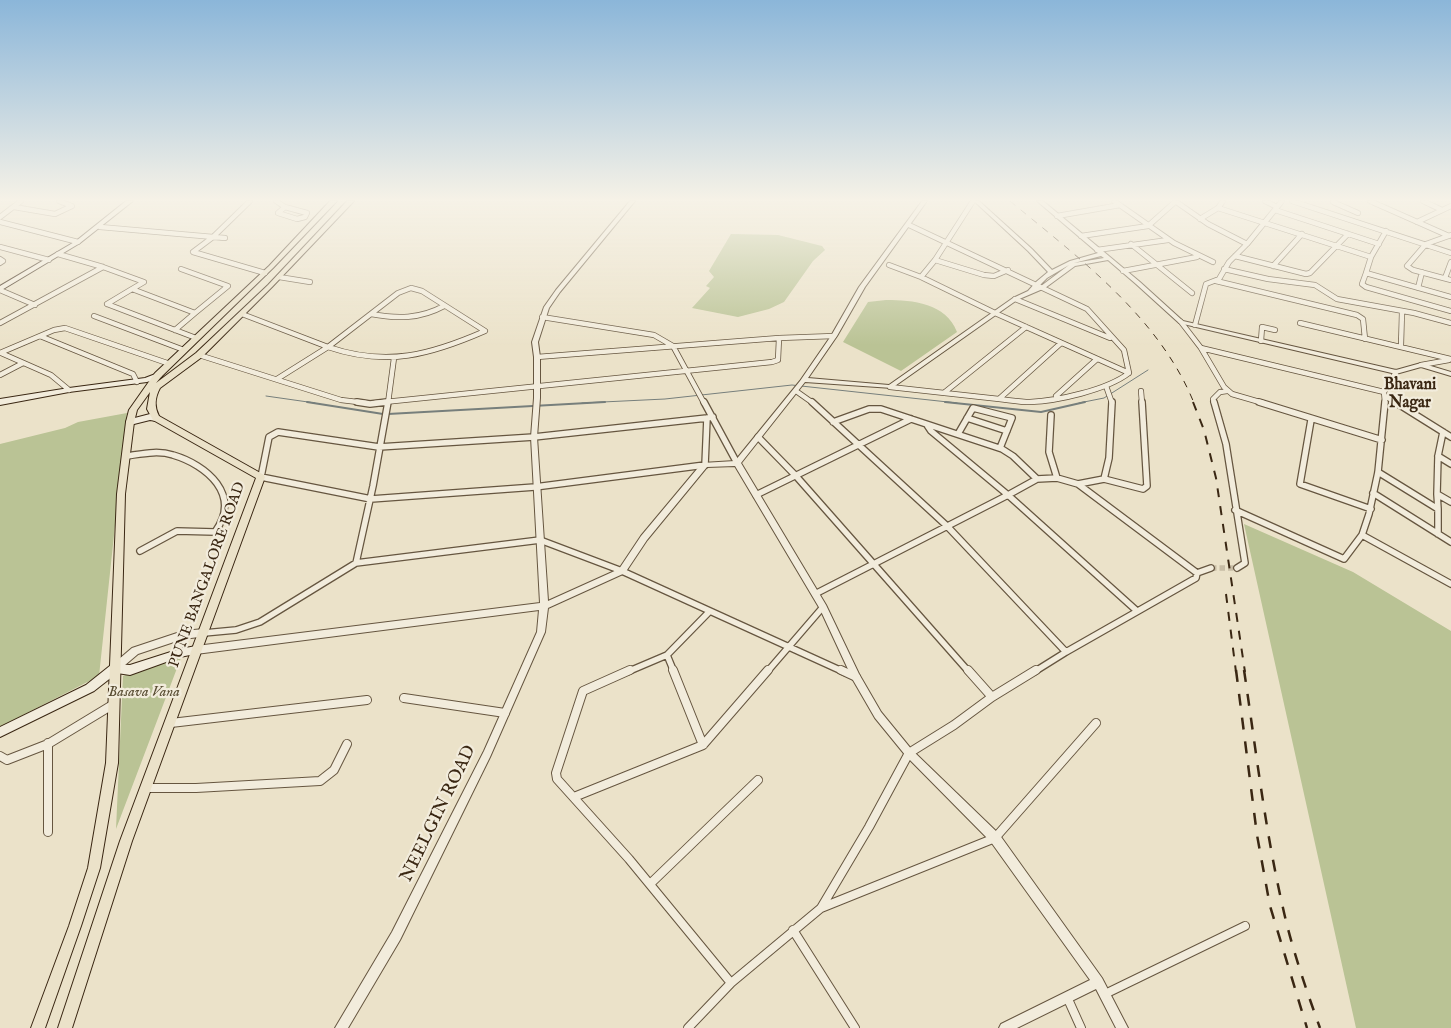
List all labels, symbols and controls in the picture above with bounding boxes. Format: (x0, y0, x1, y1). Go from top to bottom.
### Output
district label: Bhavani Nagar (1384, 376, 1436, 414)
street label: PUNE BANGALORE ROAD (166, 480, 250, 670)
park label: Basava Vana (108, 684, 180, 702)
street label: NEELGIN ROAD (397, 742, 481, 886)

